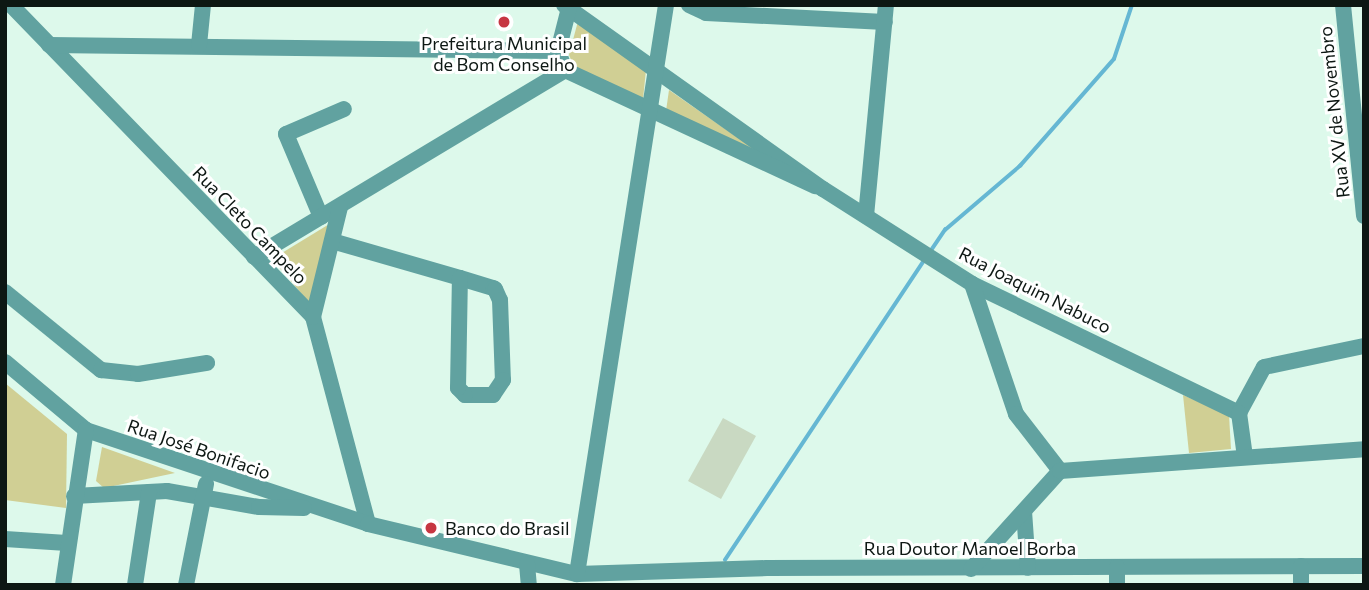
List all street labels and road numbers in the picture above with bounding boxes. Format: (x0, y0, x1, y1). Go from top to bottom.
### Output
street label: Rua XV de Novembro (1314, 25, 1354, 199)
street label: Rua Cleto Campelo (188, 162, 312, 288)
street label: Rua Joaquim Nabuco (955, 242, 1115, 338)
street label: Rua José Bonifacio (125, 414, 273, 484)
street label: Rua Doutor Manoel Borba (864, 537, 1076, 559)

